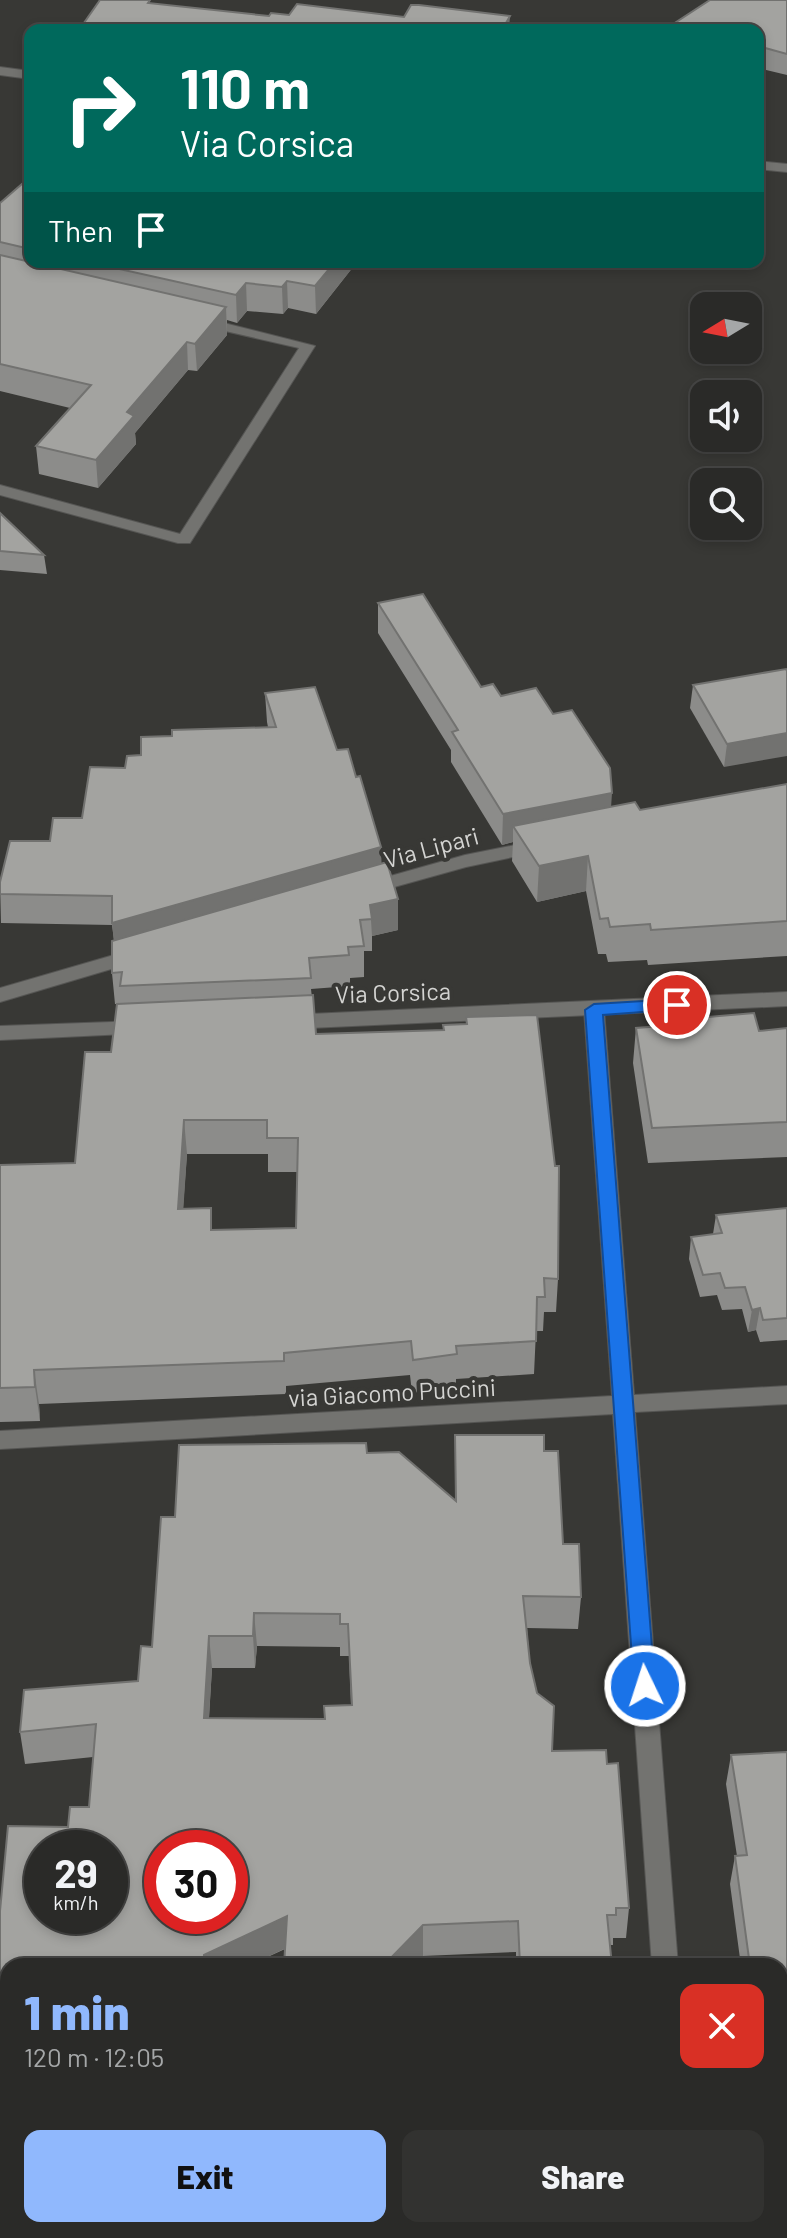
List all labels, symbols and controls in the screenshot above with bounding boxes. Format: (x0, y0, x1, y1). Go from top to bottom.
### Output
text: 110 m (180, 53, 310, 120)
icon: right (48, 56, 152, 160)
text: Via Corsica (180, 121, 354, 164)
icon: arrive (129, 208, 173, 252)
text: Then (48, 212, 113, 248)
north arrow (690, 292, 762, 364)
map controls (690, 292, 762, 540)
button: sound (690, 380, 762, 452)
button: search (690, 468, 762, 540)
street label: Via Lipari (380, 820, 482, 874)
pin (643, 971, 711, 1039)
street label: Via Corsica (335, 975, 451, 1009)
icon: arrive (655, 983, 699, 1027)
street label: via Giacomo Puccini (287, 1372, 497, 1412)
position arrow (603, 1644, 687, 1728)
speed limit sign: 30 (144, 1830, 248, 1934)
text: 29 (54, 1848, 98, 1896)
text: km/h (53, 1890, 99, 1914)
text: 1 min (24, 1982, 130, 2040)
button: close (680, 1984, 764, 2068)
text: 120 m · 12:05 (24, 2041, 164, 2072)
button: Exit (24, 2130, 386, 2222)
button: Share (402, 2130, 764, 2222)

